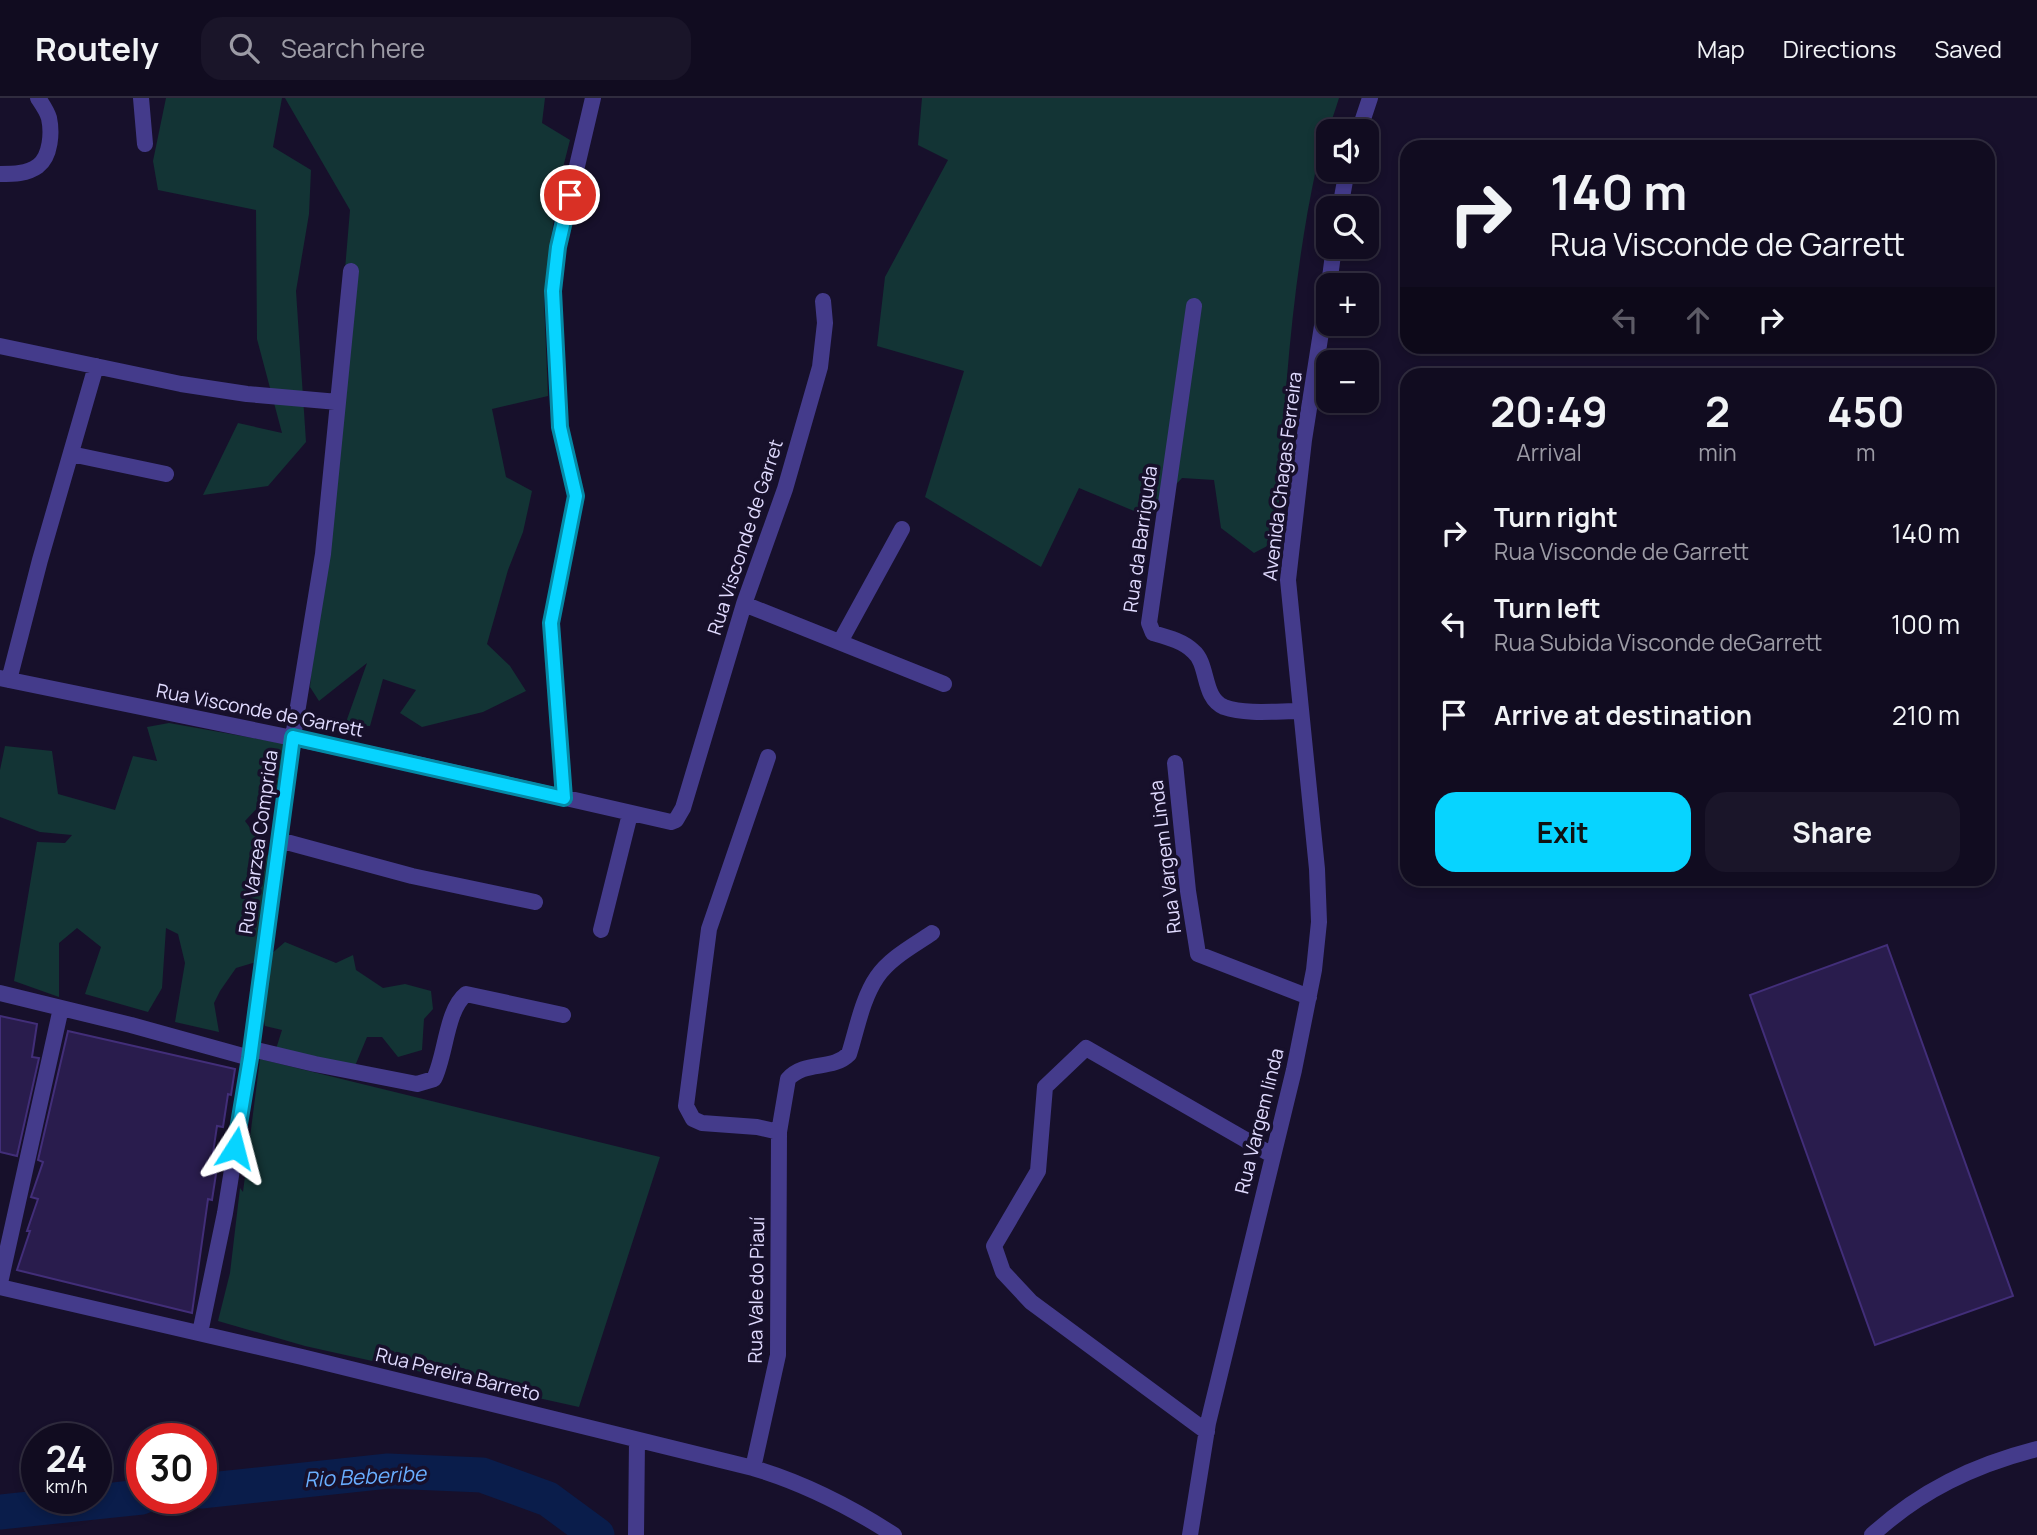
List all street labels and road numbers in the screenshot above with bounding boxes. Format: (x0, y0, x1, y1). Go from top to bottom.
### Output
street label: Avenida Chagas Ferreira (1256, 370, 1308, 582)
street label: Rua Visconde de Garret (701, 436, 789, 638)
street label: Rua da Barriguda (1117, 464, 1163, 614)
street label: Rua Visconde de Garrett (154, 677, 366, 743)
street label: Rua Varzea Comprida (232, 748, 284, 936)
street label: Rua Vargem Linda (1143, 779, 1187, 935)
street label: Rua Vargem linda (1228, 1045, 1290, 1197)
street label: Rua Vale do Piauí (742, 1216, 770, 1364)
street label: Rua Pereira Barreto (373, 1341, 543, 1407)

